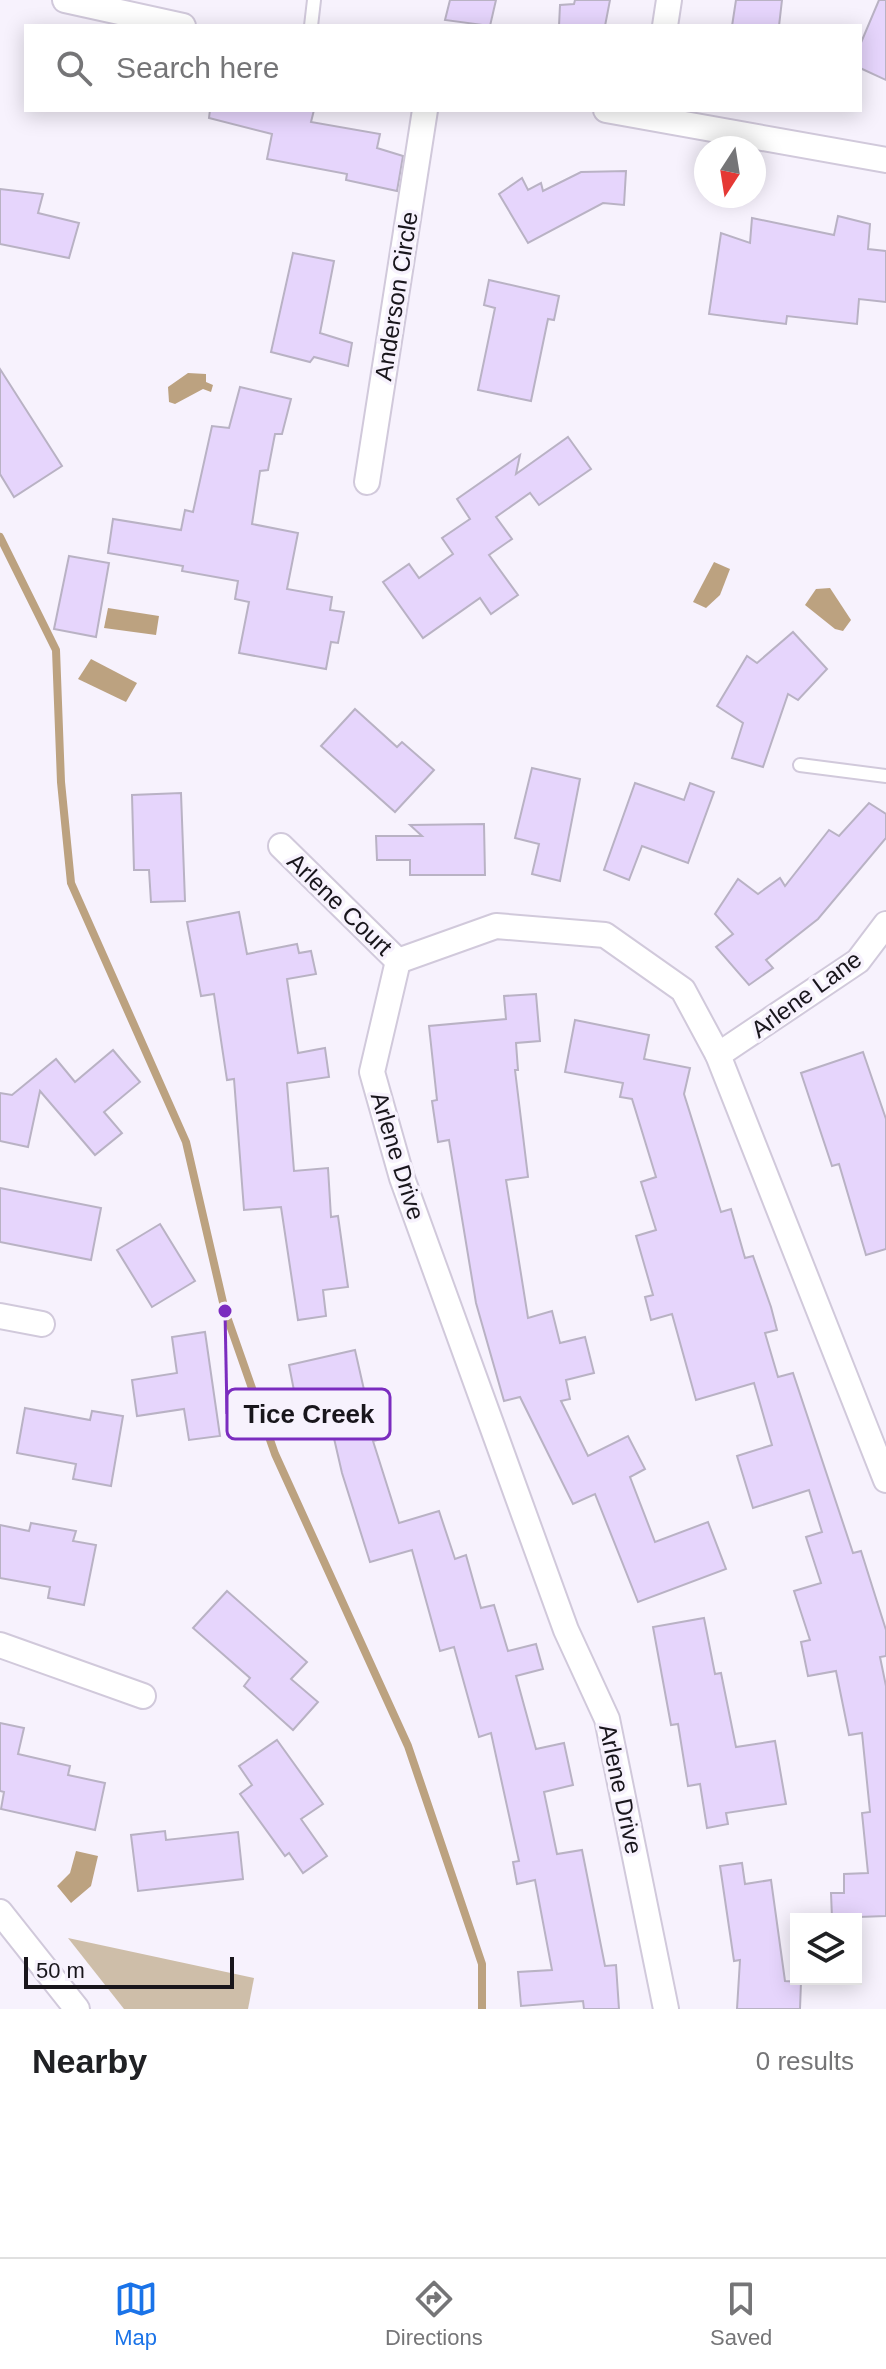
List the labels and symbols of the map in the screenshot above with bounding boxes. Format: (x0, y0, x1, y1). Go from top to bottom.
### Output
north arrow (694, 136, 766, 208)
street label: Anderson Circle (369, 210, 423, 382)
street label: Arlene Court (282, 847, 398, 961)
street label: Arlene Lane (746, 945, 866, 1043)
street label: Arlene Drive (366, 1089, 430, 1223)
callout: Tice Creek (227, 1389, 390, 1439)
text: Tice Creek (243, 1399, 375, 1429)
street label: Arlene Drive (594, 1722, 648, 1856)
scale bar (24, 1953, 234, 1989)

